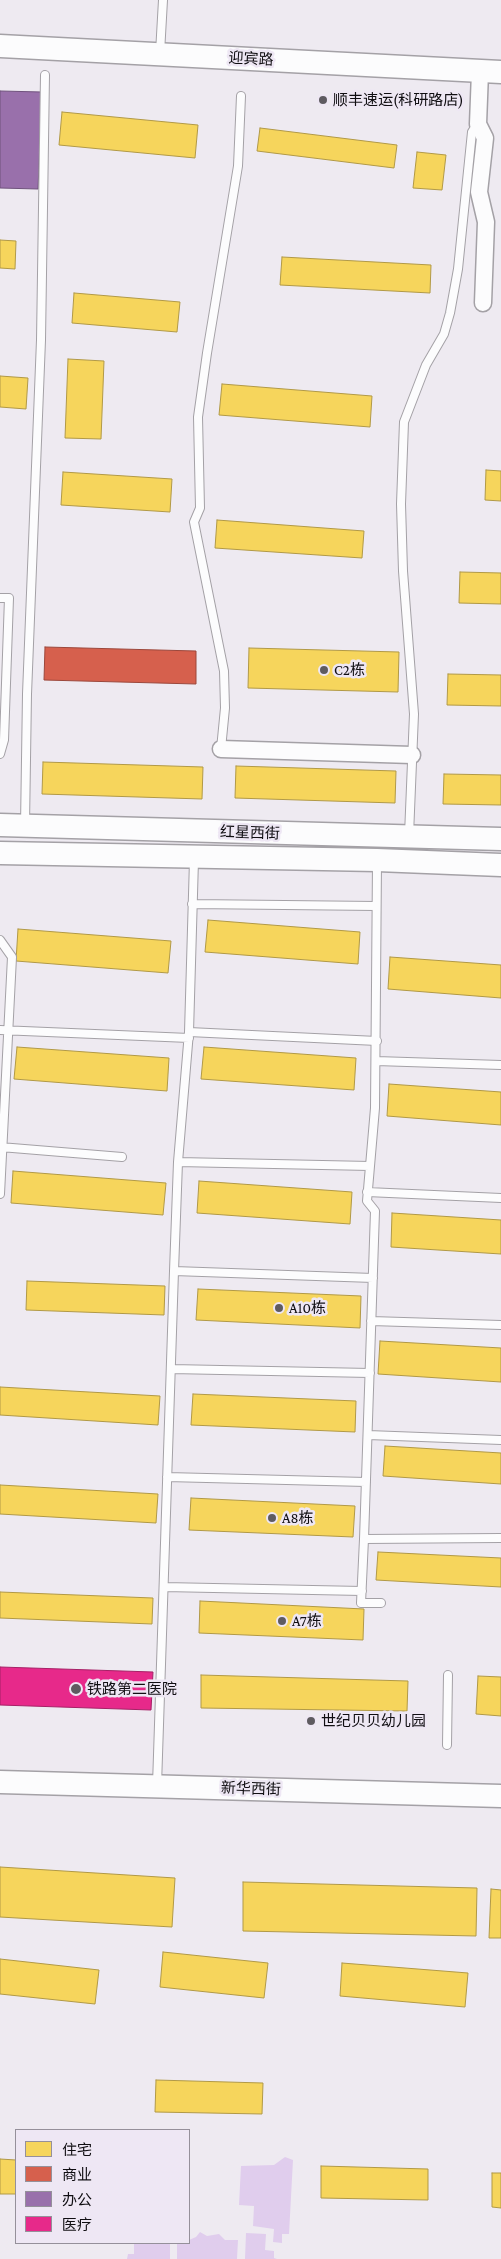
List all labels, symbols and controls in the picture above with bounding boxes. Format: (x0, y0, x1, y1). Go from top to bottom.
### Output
street label: 迎宾路 (228, 49, 274, 69)
place label: 顺丰速运(科研路店) (333, 91, 464, 109)
marker: 顺丰速运(科研路店) (317, 94, 329, 106)
place label: C2栋 (334, 661, 365, 679)
marker: C2栋 (318, 664, 330, 676)
street label: 红星西街 (220, 823, 280, 843)
place label: A10栋 (289, 1299, 326, 1317)
marker: A10栋 (273, 1302, 285, 1314)
place label: A8栋 (282, 1509, 314, 1527)
marker: A8栋 (266, 1512, 278, 1524)
place label: A7栋 (292, 1612, 322, 1630)
marker: A7栋 (276, 1615, 288, 1627)
place label: 铁路第二医院 (87, 1680, 177, 1698)
marker: 铁路第二医院 (69, 1682, 83, 1696)
place label: 世纪贝贝幼儿园 (321, 1712, 426, 1730)
marker: 世纪贝贝幼儿园 (305, 1715, 317, 1727)
street label: 新华西街 (221, 1779, 281, 1799)
legend (15, 2129, 190, 2244)
text: 住宅 (62, 2142, 92, 2158)
text: 商业 (62, 2167, 92, 2183)
text: 办公 (62, 2192, 92, 2208)
text: 医疗 (62, 2217, 92, 2233)

